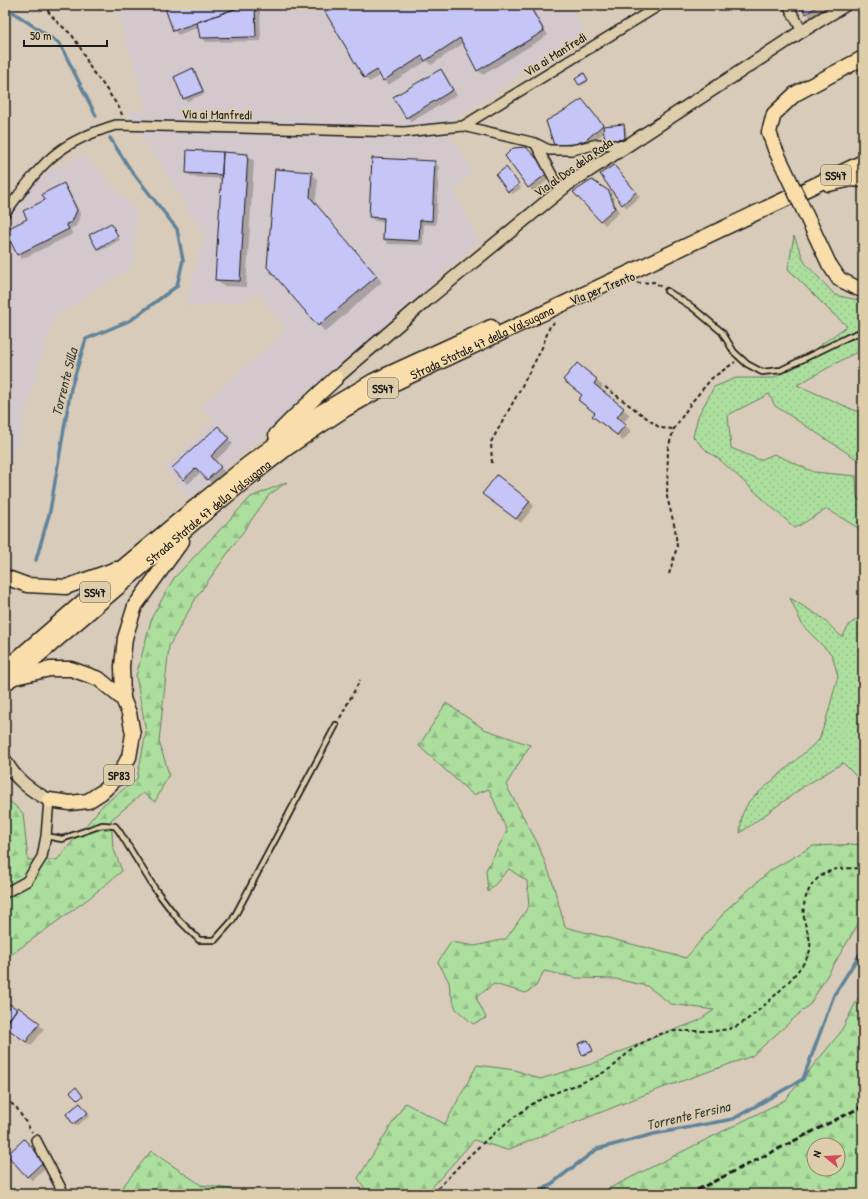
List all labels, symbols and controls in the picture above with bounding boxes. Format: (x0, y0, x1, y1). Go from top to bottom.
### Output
scale bar (24, 22, 107, 48)
text: 50 m (30, 27, 51, 44)
street label: Via ai Manfredi (520, 28, 590, 80)
street label: Via ai Manfredi (181, 104, 253, 124)
street label: Via al Dos dela Roda (530, 133, 616, 201)
road number: SS47 (821, 165, 851, 185)
street label: Via per Trento (567, 267, 637, 309)
street label: Strada Statale 47 della Valsugana (407, 301, 557, 384)
water label: Torrente Silla (46, 344, 82, 418)
road number: SS47 (368, 378, 398, 398)
street label: Strada Statale 47 della Valsugana (142, 455, 274, 569)
road number: SS47 (80, 582, 110, 602)
road number: SP83 (104, 765, 134, 785)
water label: Torrente Fersina (644, 1096, 733, 1134)
north arrow (806, 1137, 846, 1177)
text: N (809, 1149, 824, 1159)

